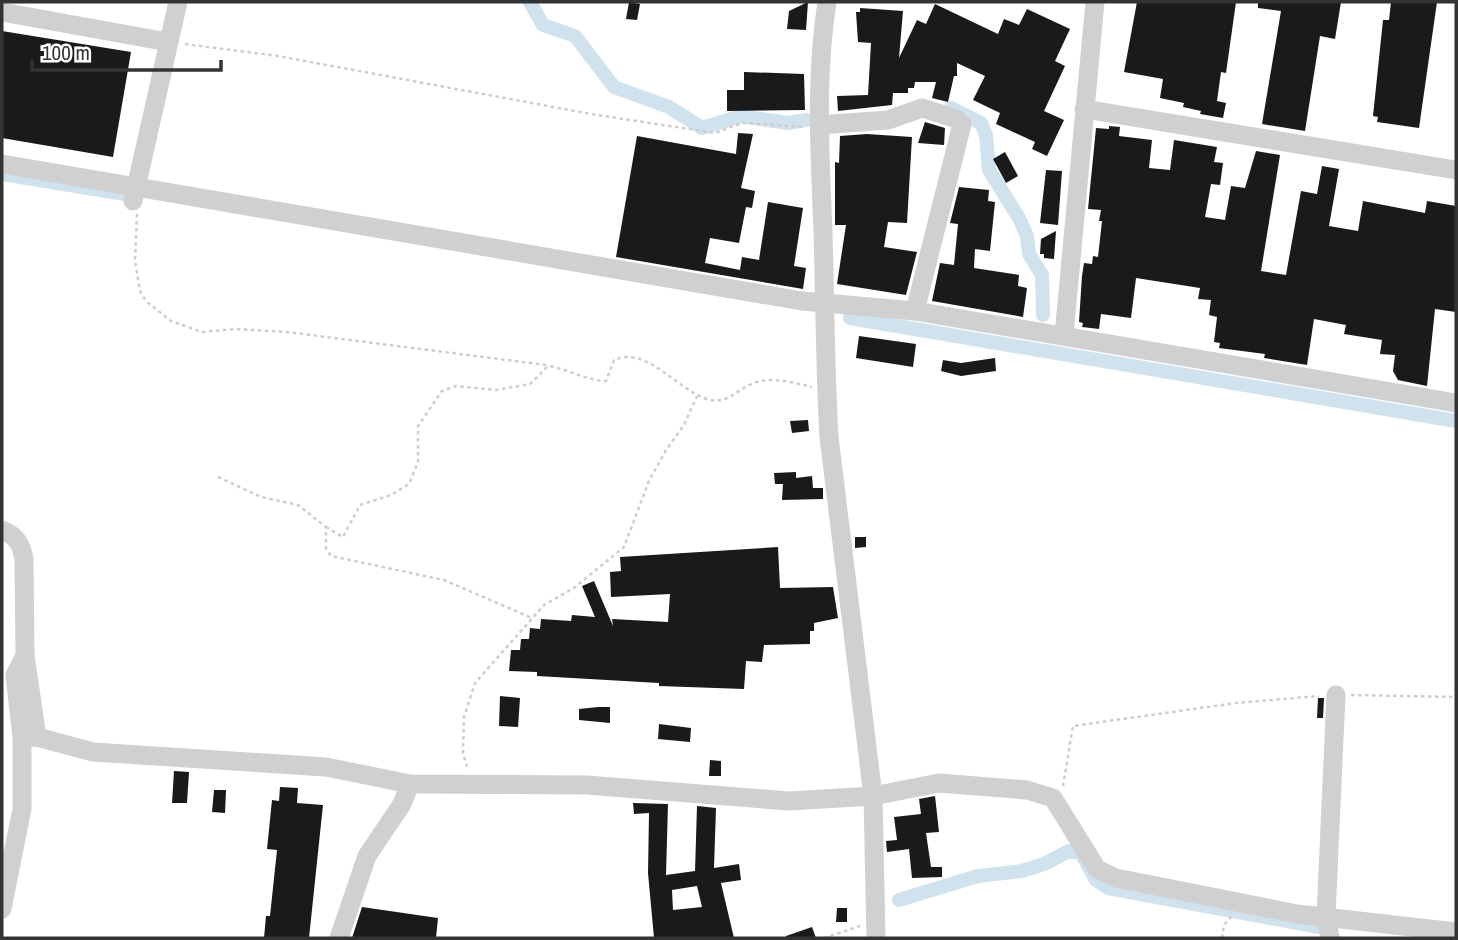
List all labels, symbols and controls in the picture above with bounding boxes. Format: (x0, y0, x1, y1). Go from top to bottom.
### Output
scale bar (32, 28, 220, 72)
text: 100 m (42, 38, 90, 67)

